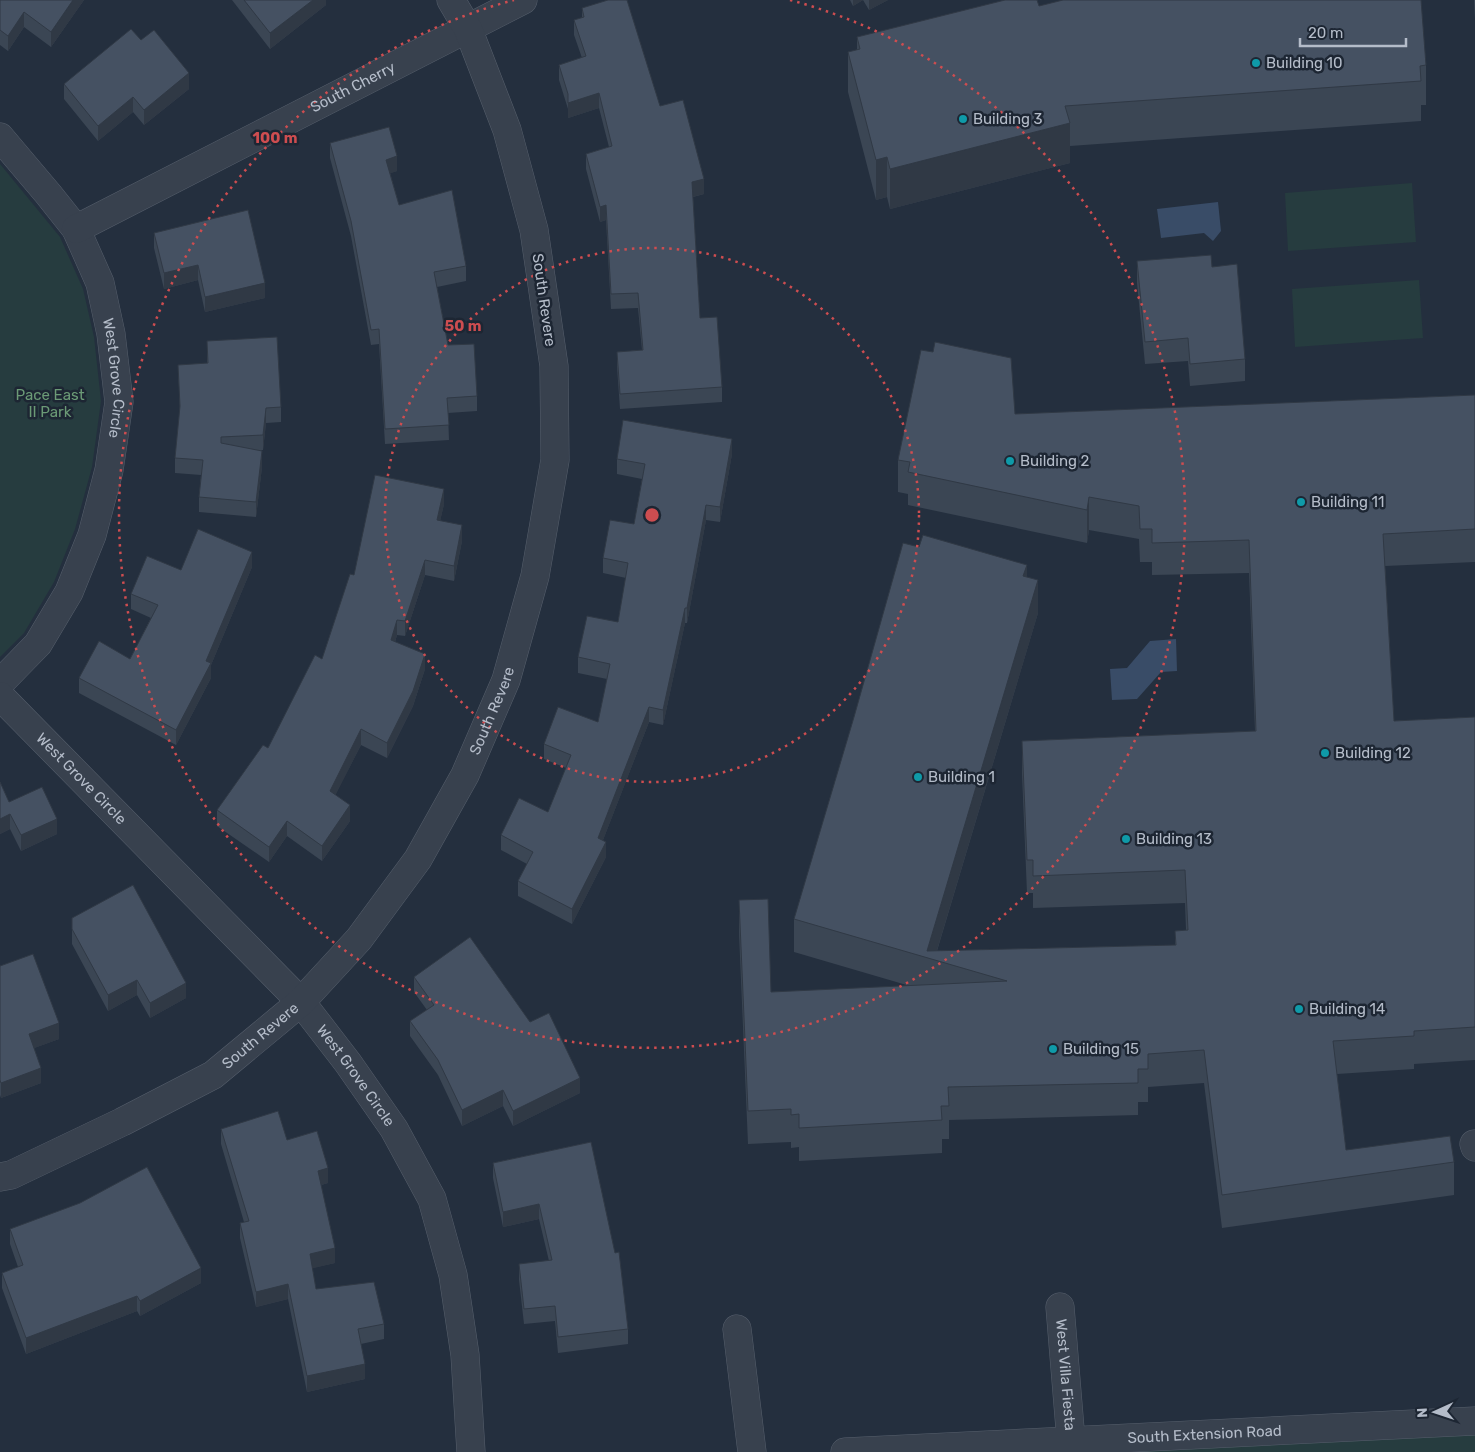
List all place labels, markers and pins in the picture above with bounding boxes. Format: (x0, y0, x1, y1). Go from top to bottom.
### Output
place label: Building 10 (1266, 54, 1343, 72)
marker: Building 10 (1250, 57, 1262, 69)
place label: Building 3 (973, 110, 1043, 128)
marker: Building 3 (957, 113, 969, 125)
place label: Building 2 (1020, 452, 1090, 470)
marker: Building 2 (1004, 455, 1016, 467)
place label: Building 11 (1311, 493, 1384, 511)
marker: Building 11 (1295, 496, 1307, 508)
centre of rings (643, 506, 661, 524)
place label: Building 12 (1335, 744, 1411, 762)
marker: Building 12 (1319, 747, 1331, 759)
place label: Building 1 (928, 768, 995, 786)
marker: Building 1 (912, 771, 924, 783)
place label: Building 13 (1136, 830, 1212, 848)
marker: Building 13 (1120, 833, 1132, 845)
place label: Building 14 (1309, 1000, 1385, 1018)
marker: Building 14 (1293, 1003, 1305, 1015)
place label: Building 15 (1063, 1040, 1139, 1058)
marker: Building 15 (1047, 1043, 1059, 1055)

